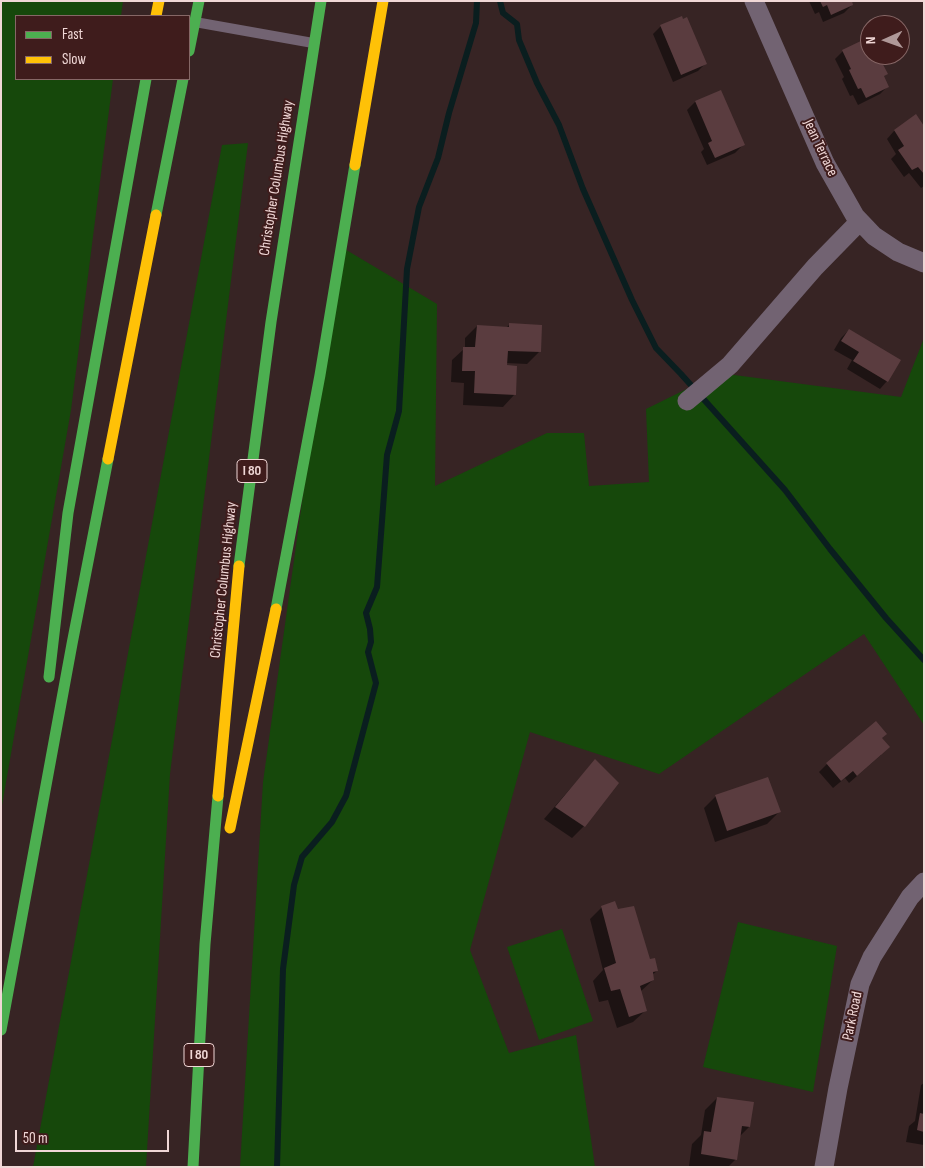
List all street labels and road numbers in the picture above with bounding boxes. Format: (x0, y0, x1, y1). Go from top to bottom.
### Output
street label: Christopher Columbus Highway (256, 99, 298, 257)
street label: Jean Terrace (799, 117, 841, 179)
road number: I 80 (237, 460, 267, 482)
street label: Christopher Columbus Highway (207, 501, 241, 659)
street label: Park Road (839, 990, 867, 1042)
road number: I 80 (184, 1044, 214, 1066)

